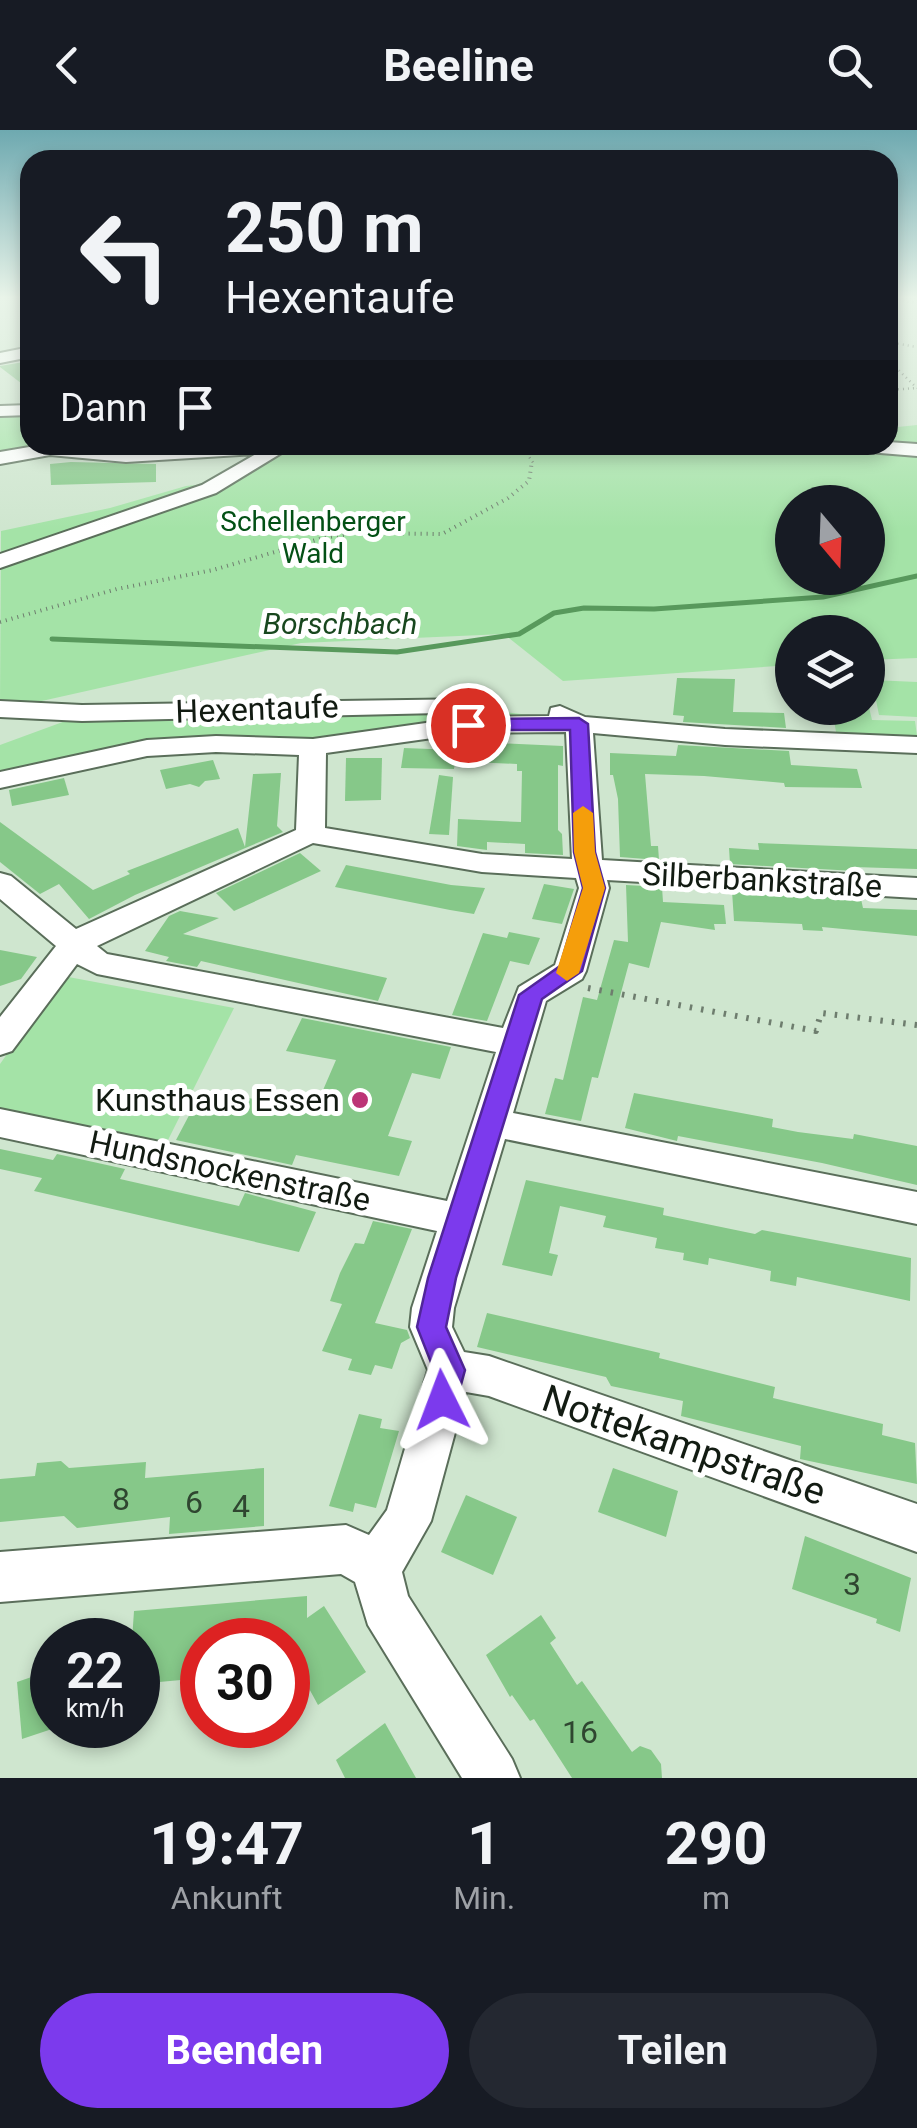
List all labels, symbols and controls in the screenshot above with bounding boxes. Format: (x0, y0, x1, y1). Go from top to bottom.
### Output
icon: back (40, 38, 95, 93)
icon: search (822, 38, 877, 93)
text: Beeline (383, 39, 534, 92)
text: 250 m (225, 187, 424, 269)
icon: left (60, 190, 190, 320)
text: Hexentaufe (225, 271, 455, 324)
icon: arrive (168, 380, 223, 435)
text: Dann (60, 386, 148, 430)
north arrow (775, 485, 885, 595)
map controls (775, 485, 885, 725)
park label: Schellenberger Wald (220, 505, 406, 570)
water label: Borschbach (263, 606, 417, 641)
button: layers (775, 615, 885, 725)
pin (426, 683, 511, 768)
street label: Hexentaufe (175, 687, 339, 731)
icon: arrive (441, 698, 496, 753)
street label: Silberbankstraße (641, 855, 883, 905)
place label: Kunsthaus Essen (95, 1081, 340, 1119)
marker: Kunsthaus Essen (349, 1089, 371, 1111)
street label: Hundsnockenstraße (86, 1123, 374, 1219)
position arrow (390, 1348, 494, 1452)
street label: Nottekampstraße (537, 1376, 831, 1514)
house number: 8 (112, 1480, 130, 1518)
house number: 6 (185, 1483, 203, 1521)
house number: 4 (232, 1487, 250, 1525)
house number: 3 (843, 1565, 861, 1603)
speed limit sign: 30 (180, 1618, 310, 1748)
text: 22 (66, 1642, 124, 1700)
text: km/h (66, 1694, 124, 1723)
house number: 16 (562, 1713, 598, 1751)
text: 19:47 (149, 1808, 304, 1879)
text: 1 (467, 1808, 501, 1879)
text: 290 (664, 1808, 768, 1879)
text: Ankunft (171, 1879, 282, 1917)
text: Min. (453, 1879, 515, 1917)
text: m (702, 1879, 730, 1917)
button: Beenden (40, 1993, 449, 2108)
button: Teilen (469, 1993, 877, 2108)

